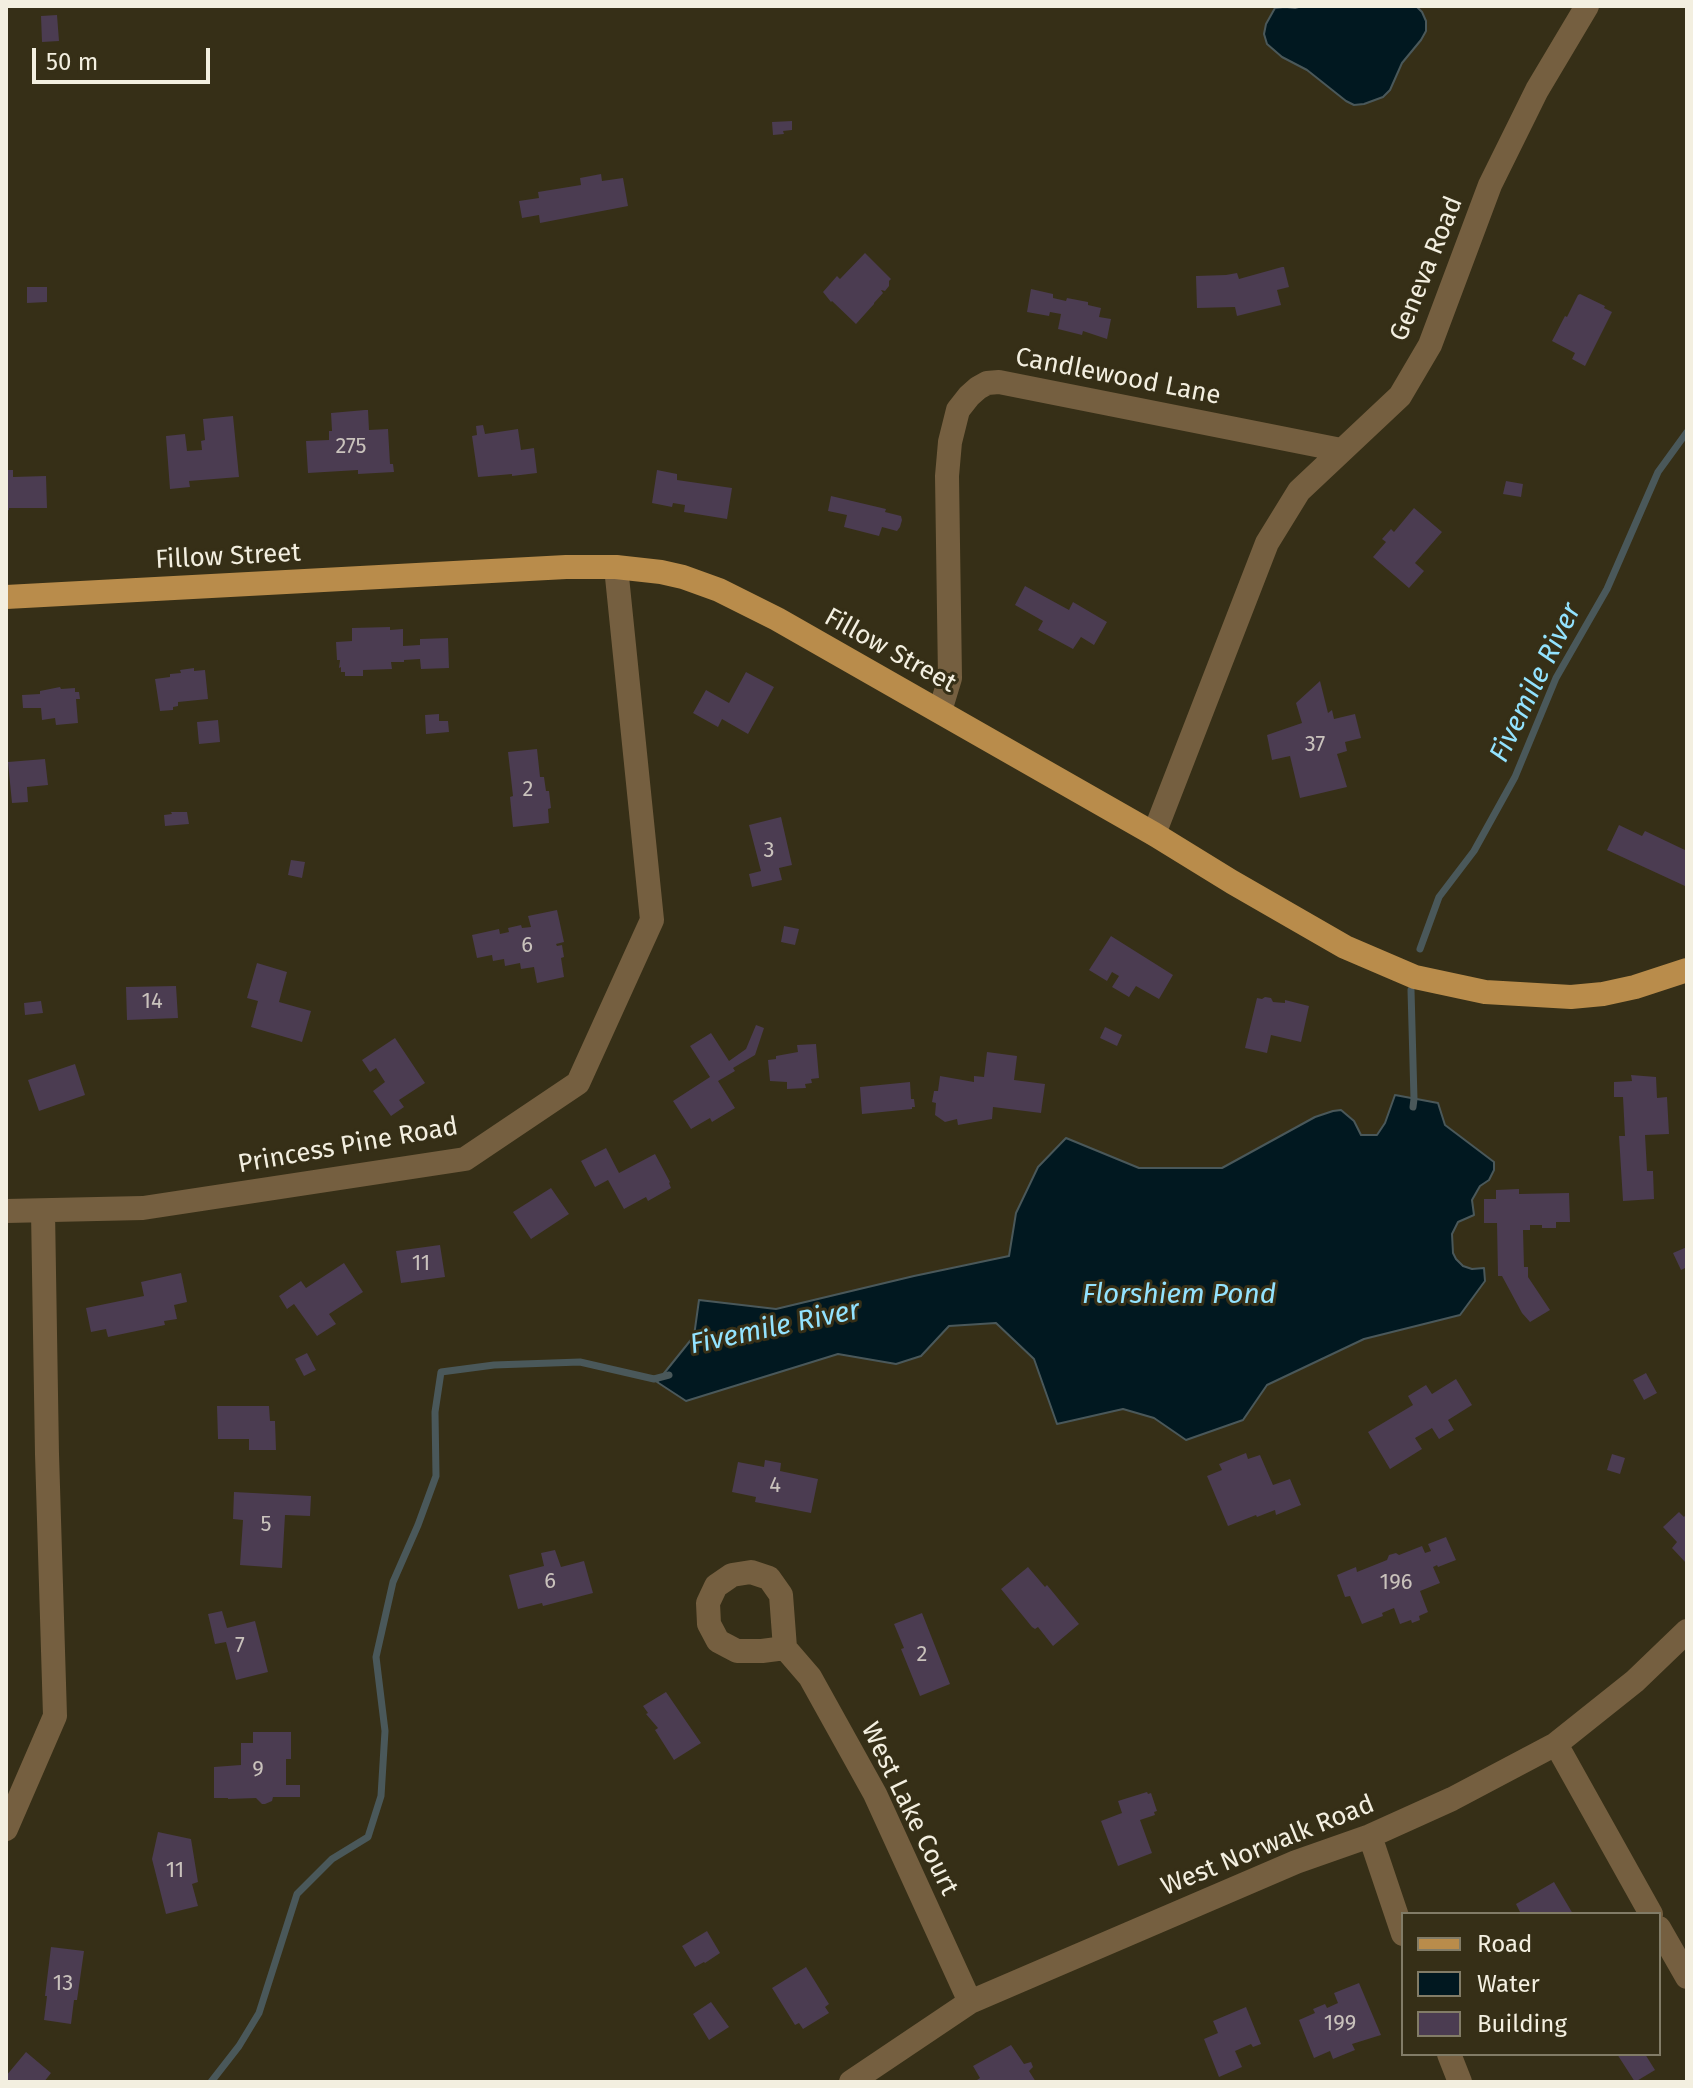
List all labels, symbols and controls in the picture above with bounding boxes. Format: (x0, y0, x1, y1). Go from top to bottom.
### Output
scale bar (36, 32, 214, 82)
text: 50 m (46, 48, 98, 76)
street label: Geneva Road (1384, 192, 1470, 346)
street label: Candlewood Lane (1013, 342, 1223, 412)
house number: 275 (335, 434, 367, 460)
street label: Fillow Street (155, 538, 301, 576)
water label: Fivemile River (1483, 598, 1589, 768)
street label: Fillow Street (819, 602, 961, 700)
house number: 37 (1305, 732, 1325, 758)
house number: 2 (523, 777, 533, 803)
house number: 3 (764, 838, 774, 864)
house number: 6 (521, 933, 533, 959)
house number: 14 (141, 989, 163, 1015)
street label: Princess Pine Road (236, 1111, 460, 1181)
house number: 11 (412, 1251, 430, 1277)
water label: Florshiem Pond (1082, 1278, 1276, 1312)
water label: Fivemile River (687, 1294, 863, 1362)
house number: 4 (769, 1473, 781, 1499)
house number: 5 (260, 1512, 272, 1538)
house number: 6 (544, 1569, 556, 1595)
house number: 196 (1380, 1570, 1412, 1596)
house number: 7 (235, 1633, 245, 1659)
house number: 2 (917, 1642, 927, 1668)
street label: West Lake Court (854, 1717, 964, 1901)
house number: 9 (252, 1757, 264, 1783)
street label: West Norwalk Road (1157, 1789, 1379, 1903)
house number: 11 (166, 1858, 184, 1884)
legend (1401, 1912, 1661, 2056)
text: Road (1477, 1930, 1532, 1958)
text: Water (1477, 1970, 1540, 1998)
house number: 13 (53, 1971, 73, 1997)
text: Building (1477, 2010, 1567, 2038)
house number: 199 (1324, 2011, 1356, 2037)

